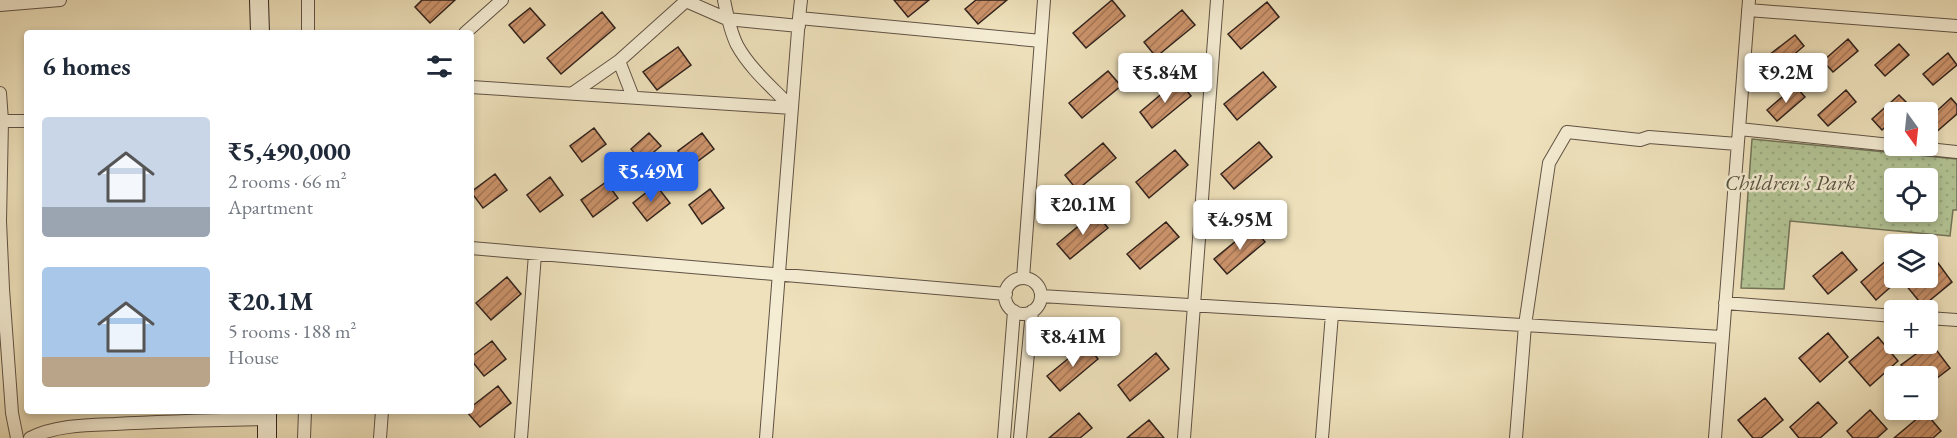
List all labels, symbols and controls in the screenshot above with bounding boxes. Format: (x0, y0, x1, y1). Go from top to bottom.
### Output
text: 6 homes (42, 49, 131, 83)
icon: filters (423, 50, 456, 83)
pin: ₹5.84M (1116, 53, 1214, 104)
pin: ₹9.2M (1744, 53, 1828, 104)
text: ₹5.84M (1132, 59, 1198, 85)
text: ₹9.2M (1759, 59, 1814, 85)
north arrow (1884, 102, 1938, 156)
map controls (1884, 102, 1938, 420)
text: ₹5,490,000 (228, 134, 351, 168)
icon: home (90, 141, 162, 213)
pin: ₹5.49M (602, 152, 700, 203)
text: ₹5.49M (618, 158, 684, 184)
text: 2 rooms · 66 m² (228, 168, 347, 194)
park label: Children's Park (1725, 168, 1855, 197)
button: locate (1884, 168, 1938, 222)
pin: ₹20.1M (1034, 185, 1132, 236)
text: ₹20.1M (1050, 191, 1116, 217)
text: Apartment (228, 194, 313, 220)
pin: ₹4.95M (1191, 200, 1289, 251)
text: ₹4.95M (1207, 206, 1273, 232)
button: layers (1884, 234, 1938, 288)
text: ₹20.1M (228, 284, 313, 318)
icon: home (90, 291, 162, 363)
button: + (1884, 300, 1938, 354)
pin: ₹8.41M (1024, 317, 1122, 368)
text: 5 rooms · 188 m² (228, 318, 356, 344)
text: ₹8.41M (1040, 323, 1106, 349)
text: House (228, 344, 279, 370)
button: − (1884, 366, 1938, 420)

